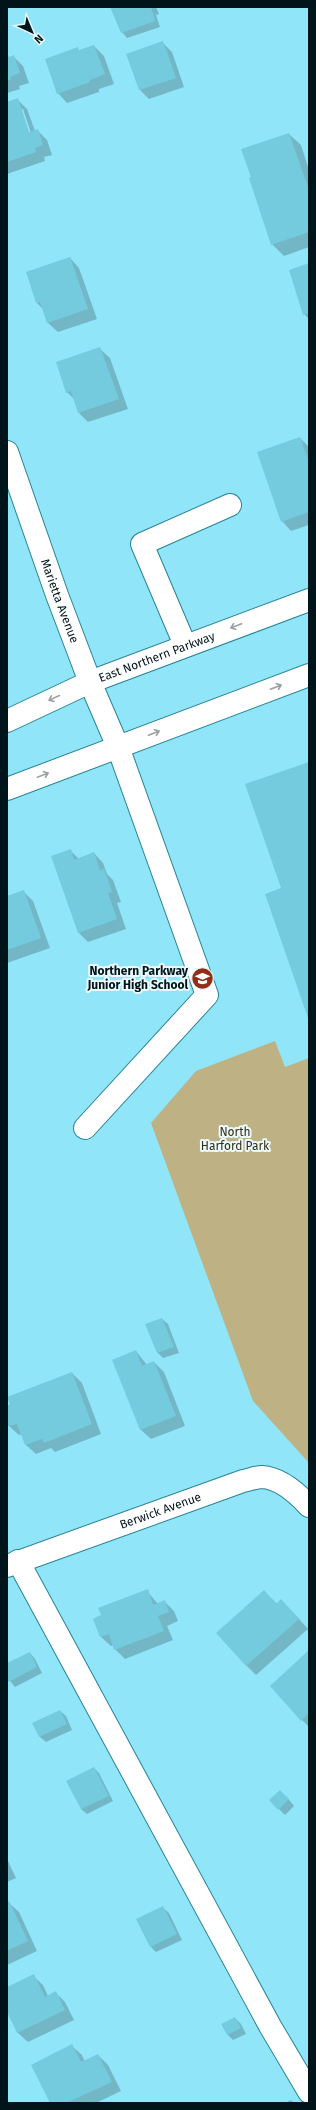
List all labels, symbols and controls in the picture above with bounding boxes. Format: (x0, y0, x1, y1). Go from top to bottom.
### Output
north arrow (12, 12, 52, 52)
text: N (31, 32, 46, 46)
street label: Marietta Avenue (38, 557, 82, 645)
one-way arrow (230, 623, 242, 631)
street label: East Northern Parkway (97, 629, 217, 685)
one-way arrow (269, 683, 281, 691)
one-way arrow (49, 695, 61, 702)
one-way arrow (148, 728, 160, 736)
one-way arrow (37, 771, 49, 779)
place label: Northern Parkway Junior High School (86, 964, 189, 992)
school or university icon: Northern Parkway Junior High School (190, 965, 216, 991)
park label: North Harford Park (201, 1125, 270, 1153)
street label: Berwick Avenue (118, 1490, 203, 1532)

